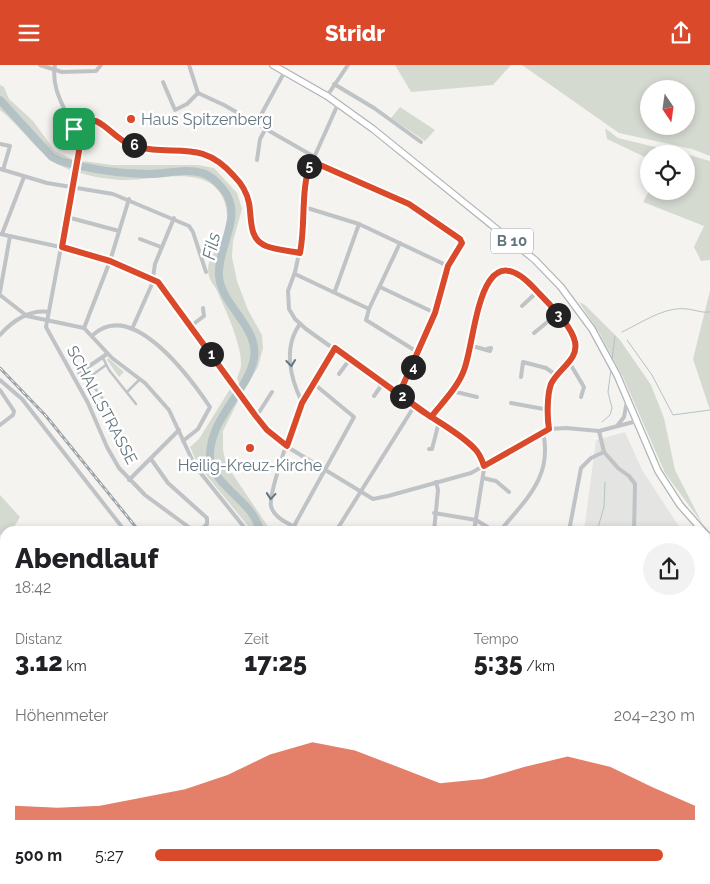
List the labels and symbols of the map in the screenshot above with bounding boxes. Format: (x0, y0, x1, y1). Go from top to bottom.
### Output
north arrow (640, 80, 695, 135)
pin (53, 108, 95, 150)
place label: Haus Spitzenberg (141, 110, 272, 129)
marker: Haus Spitzenberg (125, 113, 137, 125)
pin: 6 (122, 133, 146, 157)
pin: 5 (296, 153, 322, 179)
road number: B 10 (491, 229, 533, 253)
water label: Fils (198, 230, 224, 261)
pin: 3 (546, 303, 570, 327)
pin: 1 (198, 341, 224, 367)
street label: SCHALLSTRASSE (63, 342, 141, 468)
pin: 4 (400, 355, 426, 379)
one-way arrow (285, 359, 296, 367)
pin: 2 (390, 383, 414, 409)
marker: Heilig-Kreuz-Kirche (244, 442, 256, 454)
place label: Heilig-Kreuz-Kirche (178, 456, 322, 475)
one-way arrow (266, 492, 277, 500)

